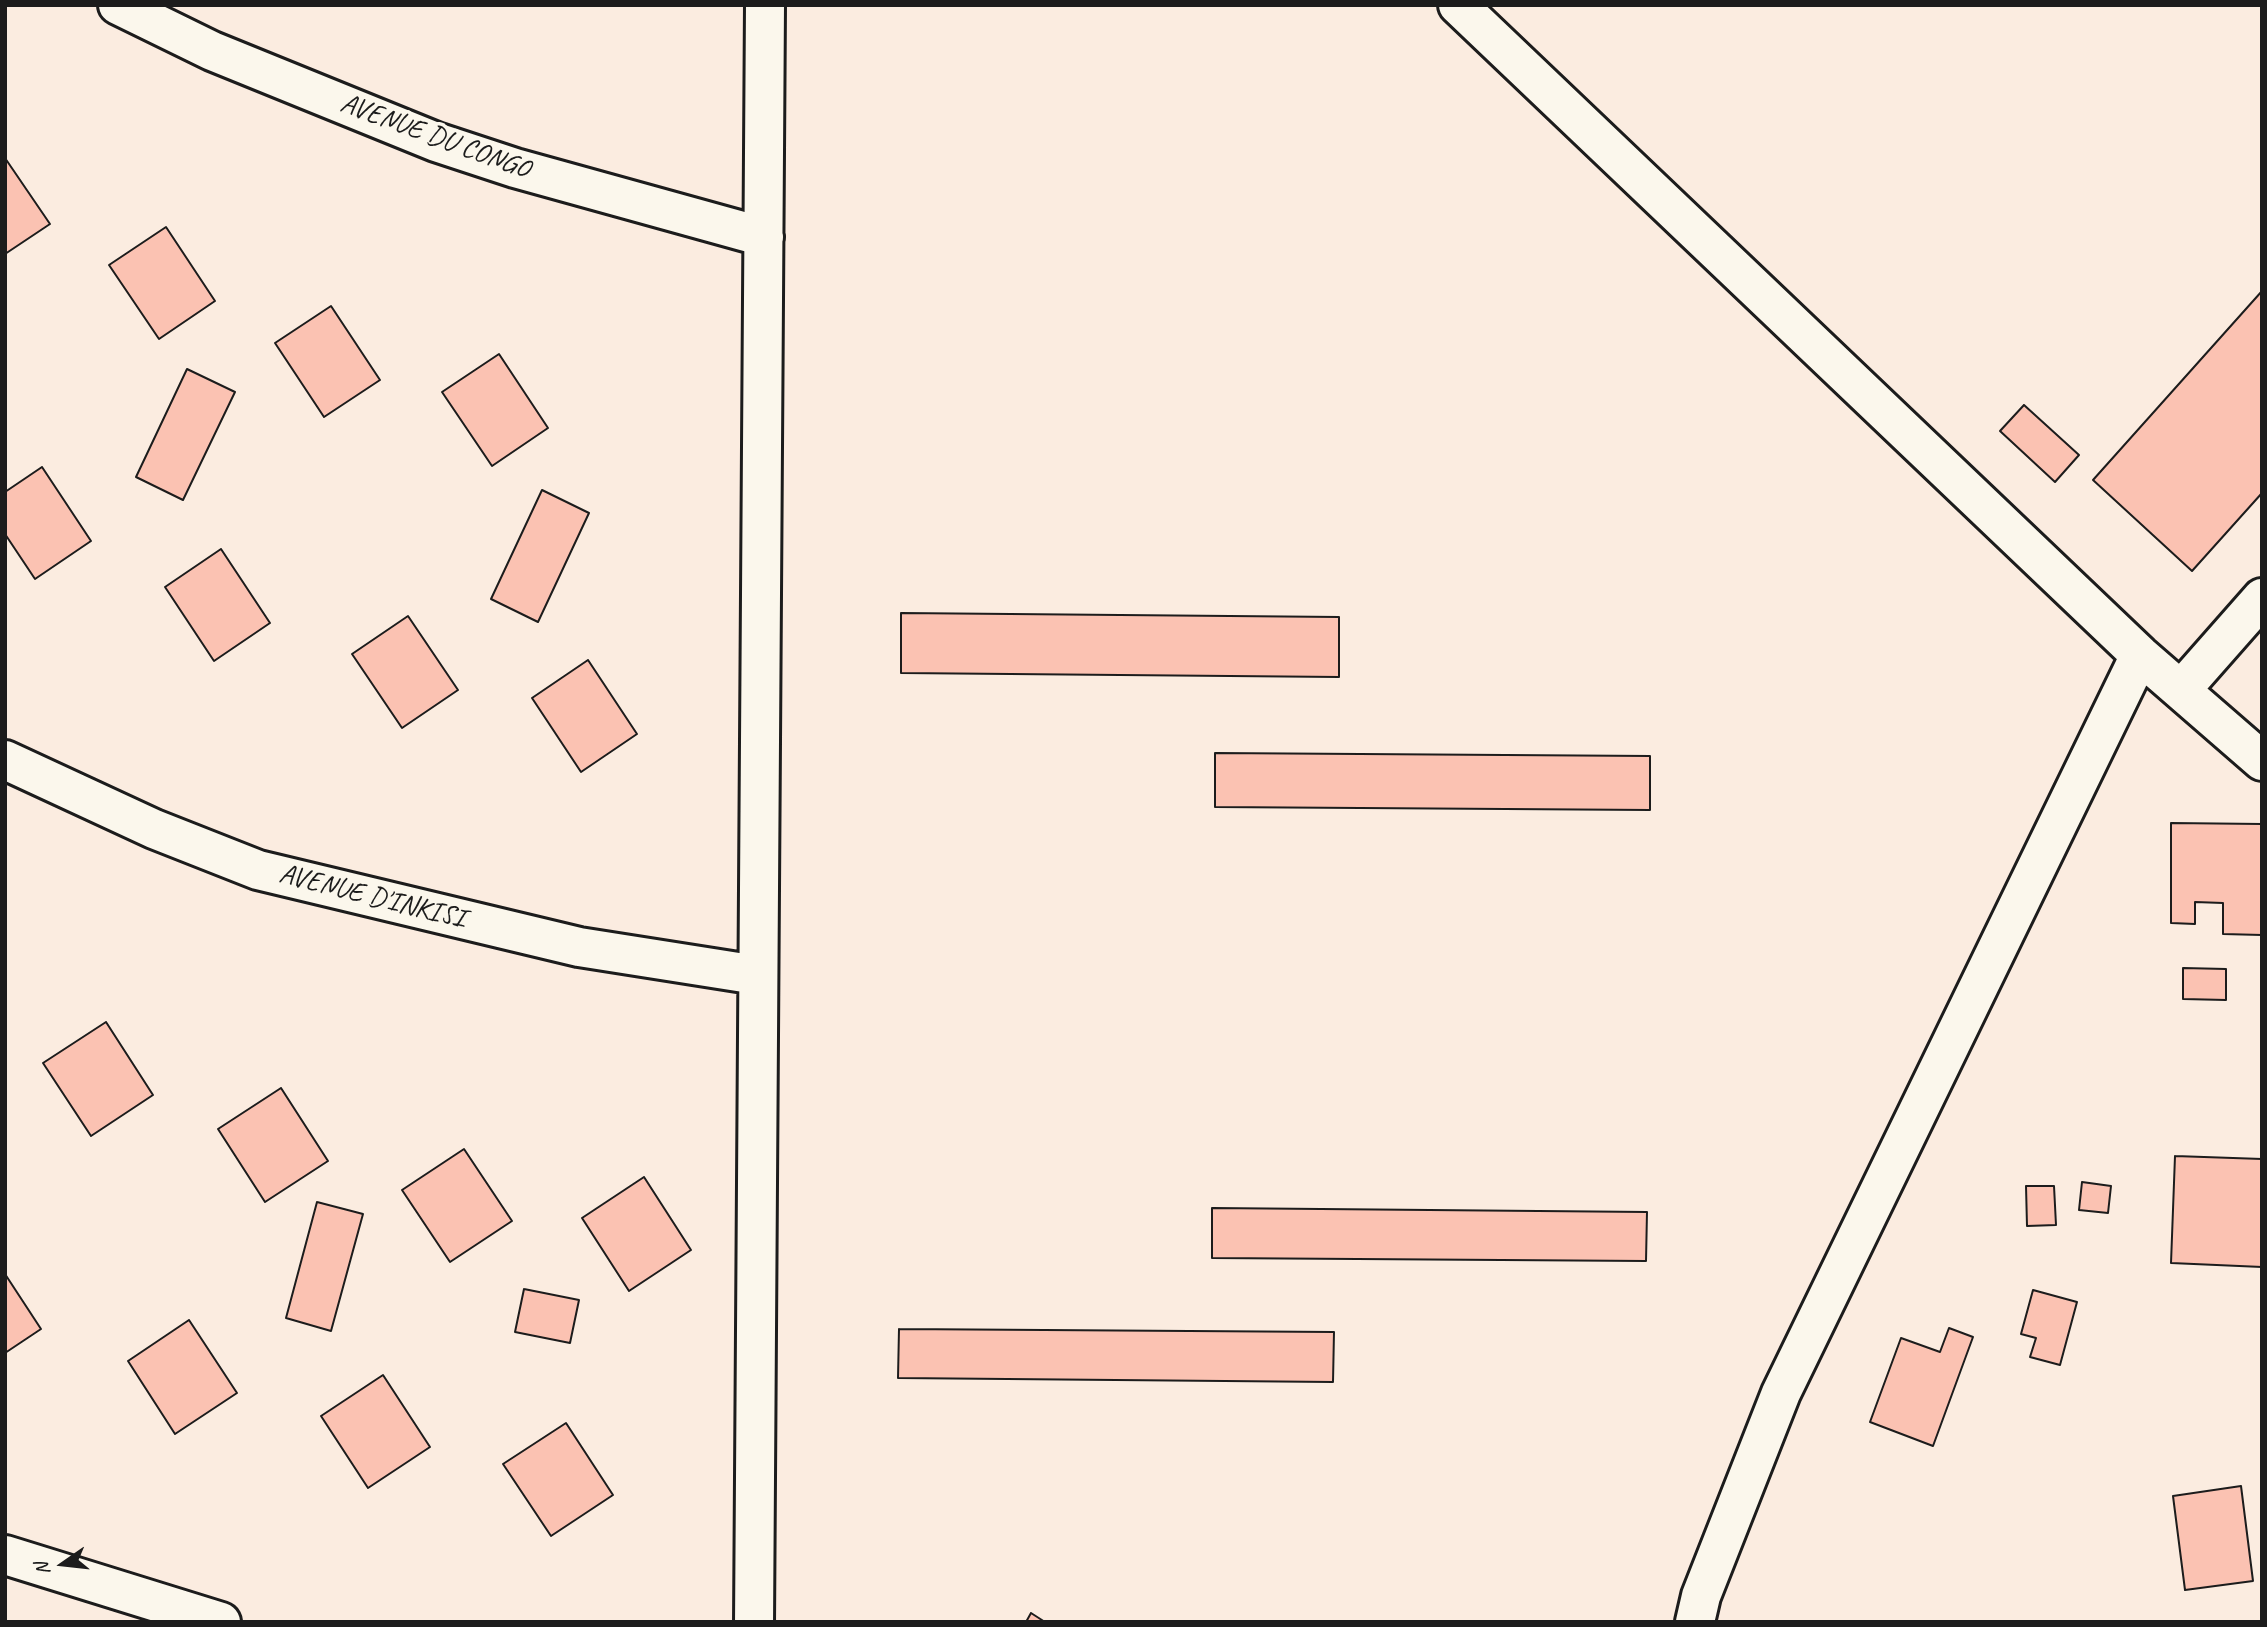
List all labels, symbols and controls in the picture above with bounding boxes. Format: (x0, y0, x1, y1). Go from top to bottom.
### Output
street label: AVENUE DU CONGO (336, 87, 534, 187)
street label: AVENUE D'INKISI (276, 858, 468, 936)
north arrow (28, 1529, 98, 1599)
text: N (30, 1560, 56, 1578)

